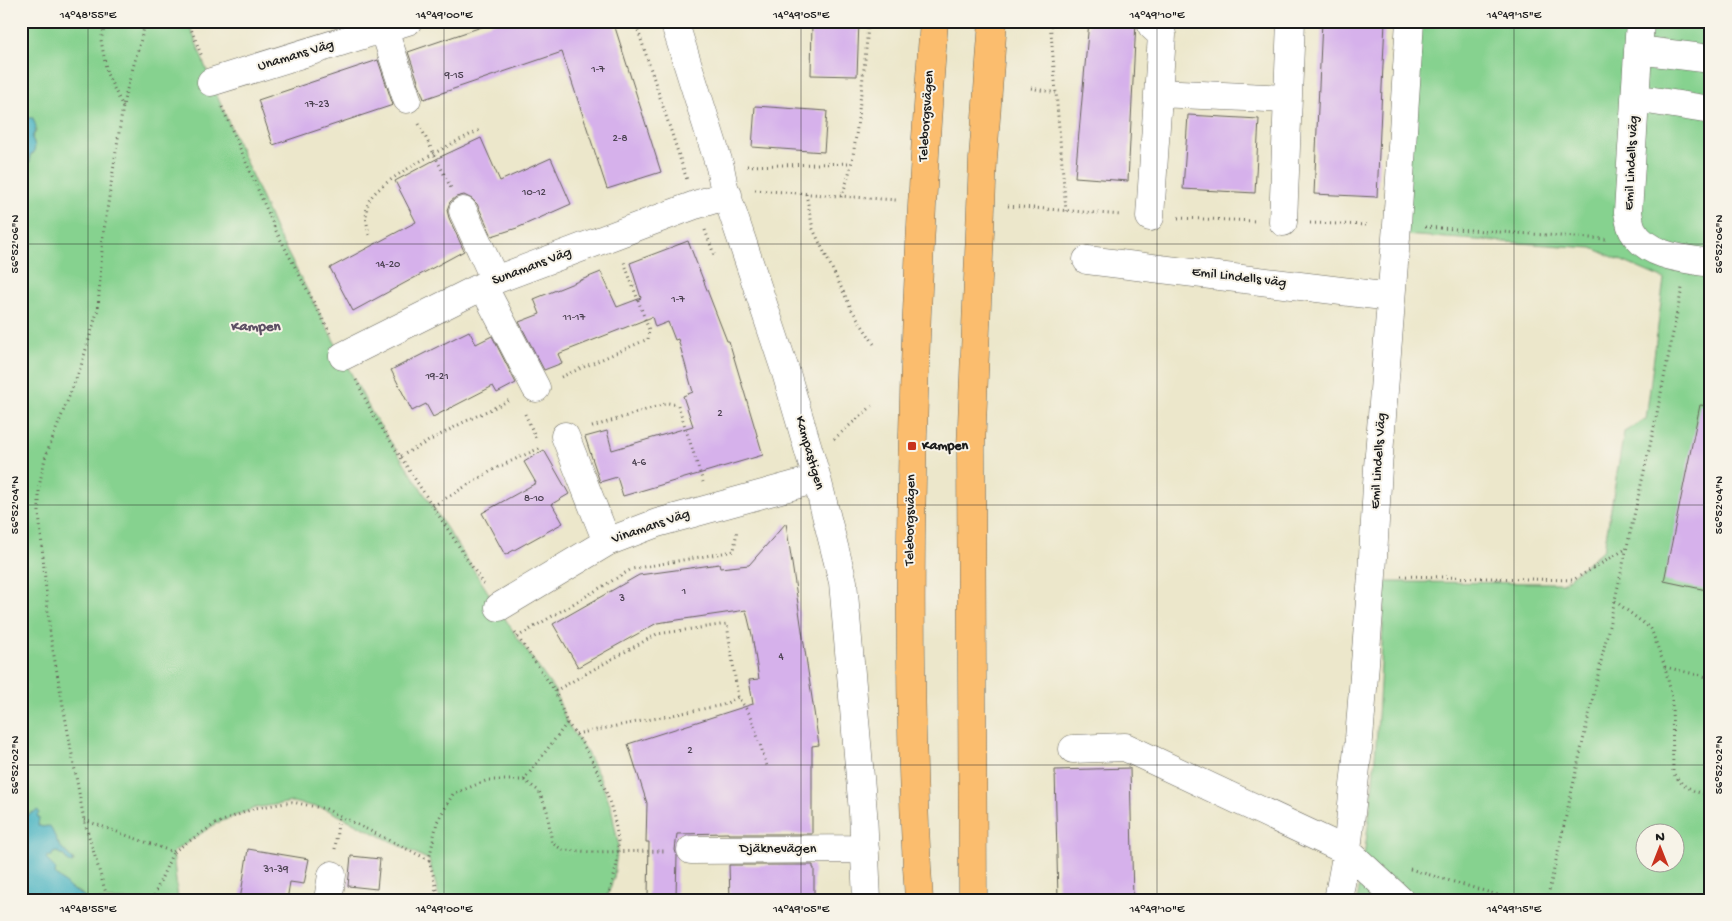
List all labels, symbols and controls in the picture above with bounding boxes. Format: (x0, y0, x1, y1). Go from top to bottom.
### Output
text: 14°48'55"E (59, 9, 117, 23)
text: 14°49'00"E (415, 9, 473, 23)
text: 14°49'05"E (772, 9, 830, 23)
text: 14°49'10"E (1129, 9, 1185, 23)
text: 14°49'15"E (1486, 9, 1542, 23)
street label: Unamans Väg (256, 36, 336, 76)
house number: 1-7 (590, 64, 605, 76)
street label: Teleborgsvägen (915, 69, 939, 163)
house number: 9-15 (443, 70, 464, 82)
house number: 17-23 (304, 99, 330, 111)
street label: Emil Lindells väg (1621, 115, 1643, 211)
house number: 2-8 (613, 133, 627, 145)
house number: 10-12 (521, 187, 547, 199)
text: 56°52'06"N (9, 214, 23, 273)
text: 56°52'06"N (1713, 214, 1727, 273)
street label: Sunamans Väg (490, 244, 574, 290)
house number: 14-20 (375, 259, 400, 271)
street label: Emil Lindells väg (1191, 264, 1287, 292)
house number: 1-7 (670, 294, 685, 306)
house number: 11-17 (562, 312, 586, 324)
district label: Kampen (230, 318, 282, 336)
house number: 19-21 (424, 371, 449, 383)
house number: 2 (717, 408, 723, 420)
street label: Emil Lindells Väg (1367, 412, 1391, 510)
street label: Kampastigen (790, 414, 828, 492)
place label: Kampen (921, 438, 969, 455)
marker: Kampen (906, 440, 918, 452)
house number: 4-6 (632, 457, 647, 469)
street label: Teleborgsvägen (902, 474, 920, 567)
text: 56°52'04"N (9, 476, 23, 534)
text: 56°52'04"N (1713, 476, 1727, 534)
house number: 8-10 (524, 493, 544, 505)
street label: Vinamans Väg (609, 506, 692, 549)
house number: 1 (681, 586, 686, 598)
house number: 3 (618, 593, 625, 605)
house number: 4 (778, 651, 784, 663)
text: 56°52'02"N (9, 736, 23, 794)
text: 56°52'02"N (1713, 736, 1727, 794)
house number: 2 (687, 745, 693, 757)
north arrow (1634, 824, 1684, 874)
text: N (1655, 829, 1665, 846)
street label: Djäknevägen (739, 841, 817, 858)
house number: 31-39 (263, 864, 289, 876)
text: 14°48'55"E (59, 903, 117, 917)
text: 14°49'00"E (415, 903, 473, 917)
text: 14°49'05"E (772, 903, 830, 917)
text: 14°49'10"E (1129, 903, 1185, 917)
text: 14°49'15"E (1486, 903, 1542, 917)

